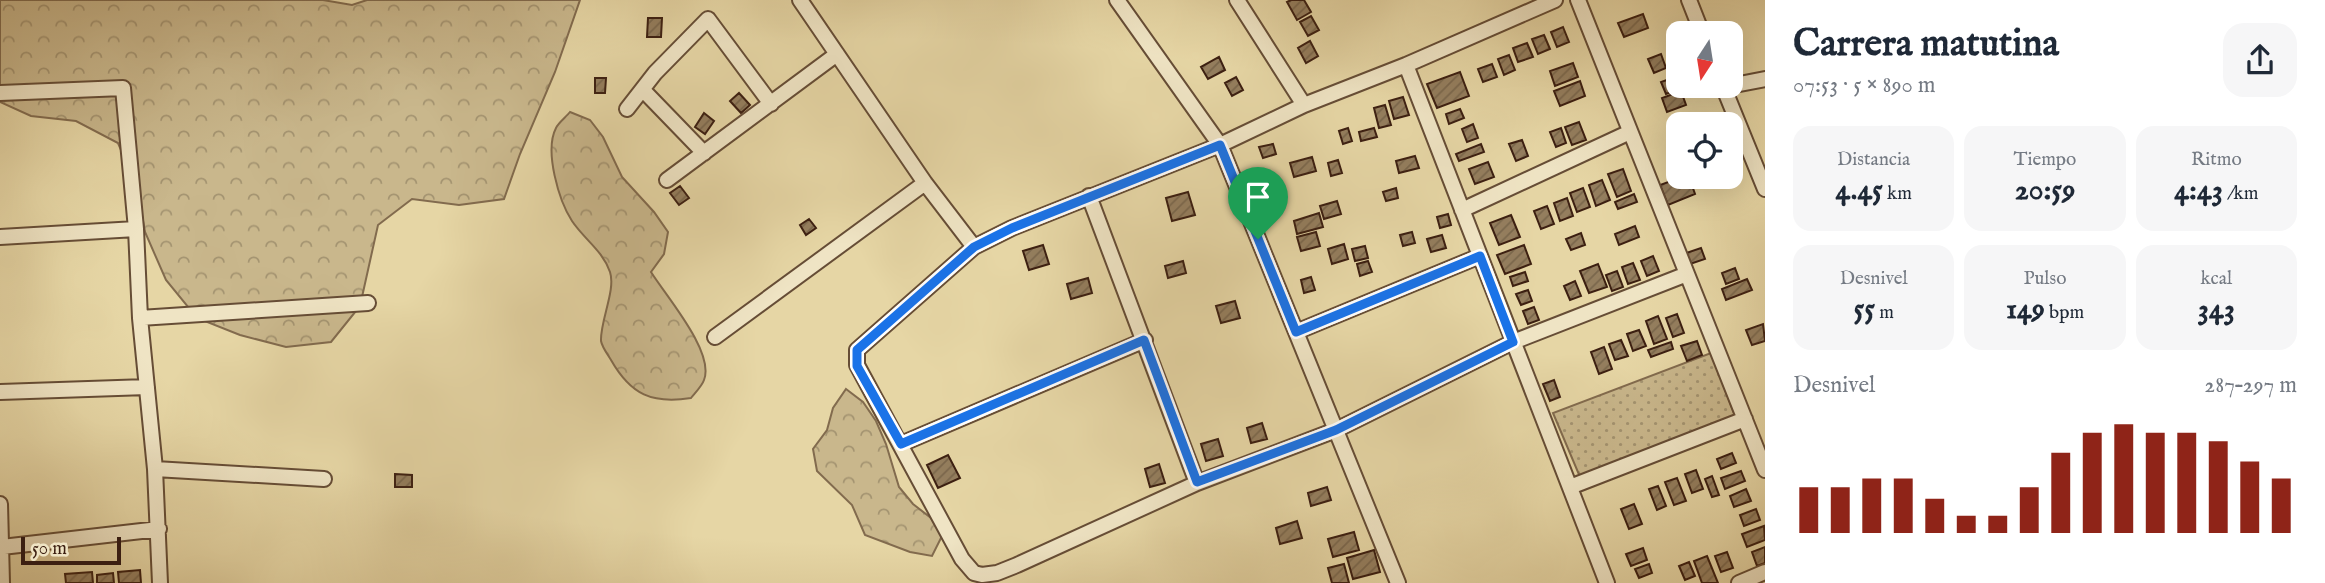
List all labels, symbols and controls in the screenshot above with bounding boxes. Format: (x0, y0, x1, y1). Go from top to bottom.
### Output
north arrow (1666, 21, 1743, 98)
map controls (1666, 21, 1743, 189)
text: Carrera matutina (1793, 21, 2059, 69)
button: share (2223, 23, 2297, 97)
text: 07:53 · 5 × 890 m (1793, 71, 1936, 100)
button: locate (1666, 112, 1743, 189)
text: Distancia (1837, 148, 1910, 172)
text: Tiempo (2014, 148, 2076, 172)
text: Ritmo (2191, 148, 2242, 172)
pin (1228, 167, 1288, 239)
text: 4.45 (1835, 172, 1883, 210)
text: 20:59 (2015, 172, 2075, 210)
text: 4:43 (2174, 172, 2223, 210)
icon: arrive (1239, 178, 1277, 216)
text: km (1883, 182, 1912, 206)
text: /km (2223, 182, 2258, 206)
text: Desnivel (1840, 267, 1908, 291)
text: Pulso (2024, 267, 2066, 291)
text: kcal (2200, 267, 2232, 291)
text: 55 (1853, 291, 1875, 329)
text: 149 (2006, 291, 2045, 329)
text: 343 (2198, 291, 2235, 329)
text: m (1875, 301, 1894, 325)
text: bpm (2045, 301, 2084, 325)
text: Desnivel (1793, 371, 1875, 400)
text: 287–297 m (2204, 371, 2297, 400)
scale bar (21, 534, 121, 566)
text: 50 m (32, 537, 67, 561)

